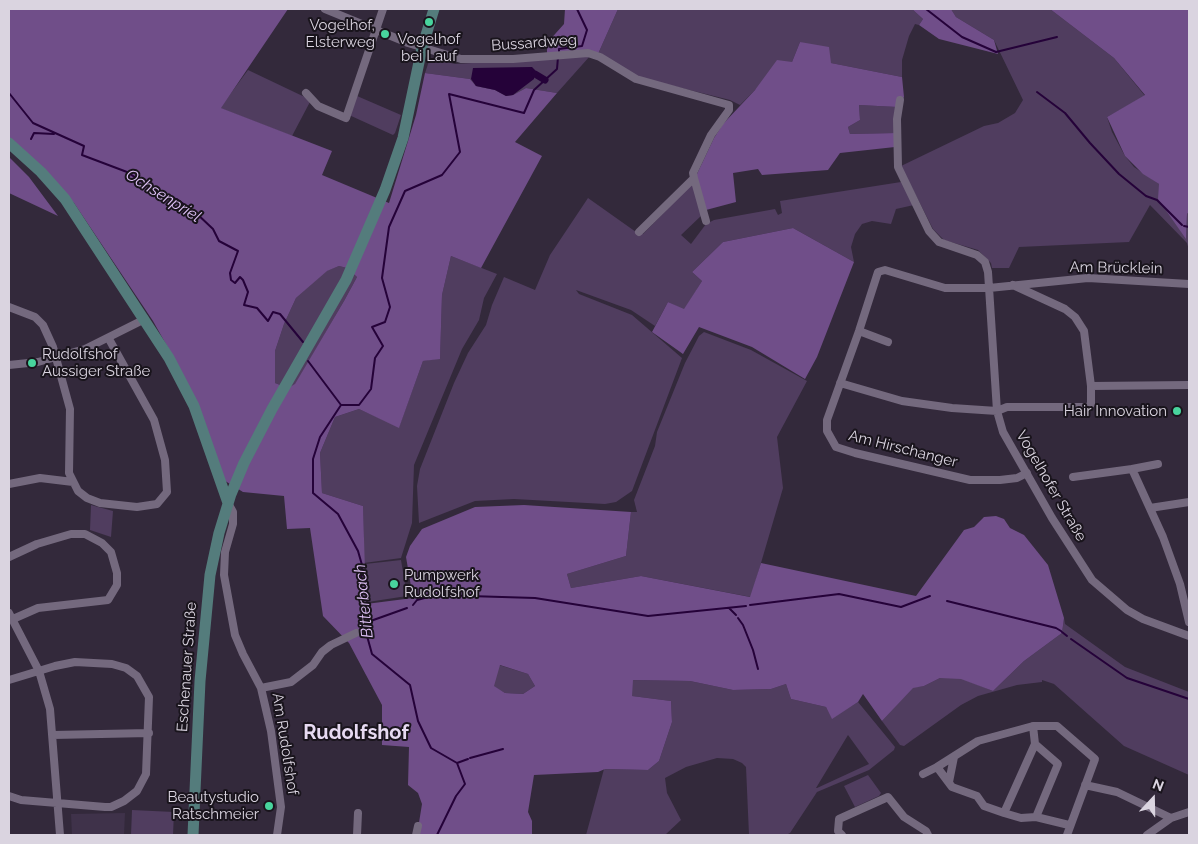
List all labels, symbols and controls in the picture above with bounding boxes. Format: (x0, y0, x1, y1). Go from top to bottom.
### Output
place label: Vogelhof, Elsterweg (306, 16, 375, 51)
marker: Vogelhof bei Lauf (423, 16, 435, 28)
marker: Vogelhof, Elsterweg (379, 28, 391, 40)
place label: Vogelhof bei Lauf (398, 30, 460, 65)
street label: Bussardweg (491, 31, 577, 55)
water label: Ochsenpriel (122, 165, 204, 227)
street label: Am Brücklein (1069, 258, 1163, 278)
place label: Rudolfshof Aussiger Straße (42, 345, 150, 380)
marker: Rudolfshof Aussiger Straße (26, 357, 38, 369)
place label: Hair Innovation (1064, 402, 1167, 420)
marker: Hair Innovation (1171, 405, 1183, 417)
street label: Am Hirschanger (847, 427, 959, 471)
street label: Vogelhofer Straße (1012, 427, 1090, 545)
water label: Bitterbach (351, 563, 377, 639)
place label: Pumpwerk Rudolfshof (404, 566, 480, 601)
marker: Pumpwerk Rudolfshof (388, 578, 400, 590)
street label: Eschenauer Straße (173, 601, 201, 733)
street label: Am Rudolfshof (268, 692, 302, 796)
district label: Rudolfshof (303, 721, 409, 745)
north arrow (1128, 774, 1178, 824)
text: N (1151, 776, 1166, 794)
place label: Beautystudio Ratschmeier (167, 788, 259, 823)
marker: Beautystudio Ratschmeier (263, 800, 275, 812)

